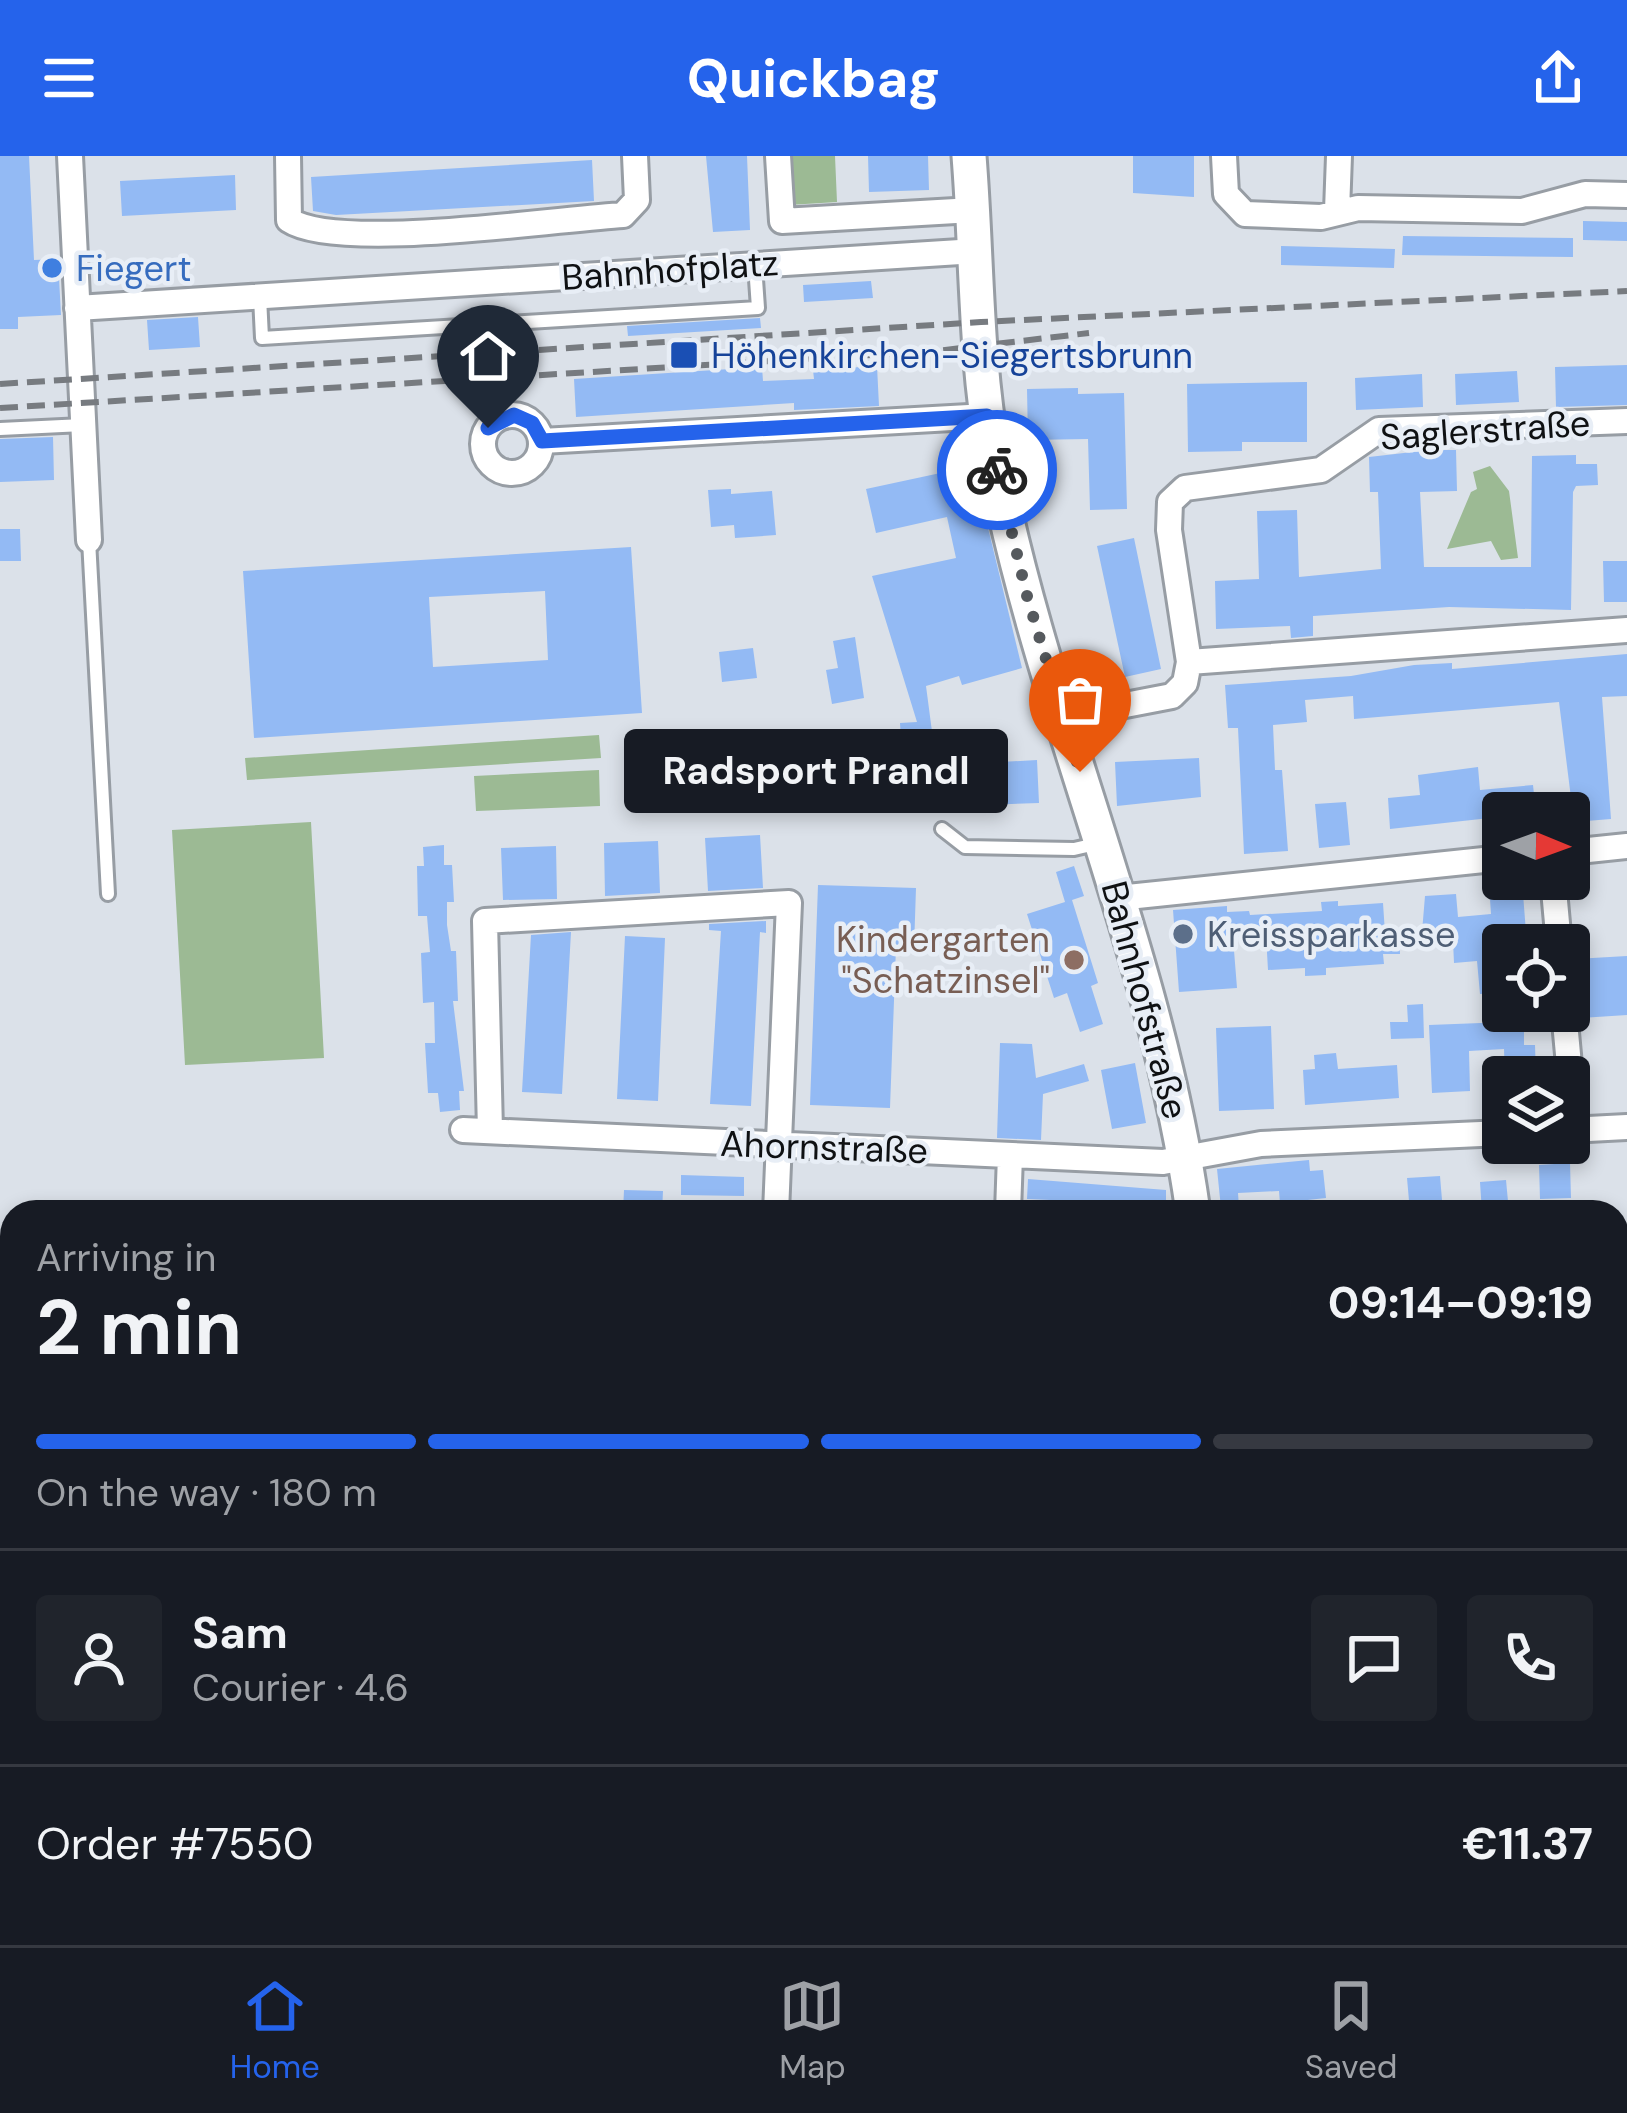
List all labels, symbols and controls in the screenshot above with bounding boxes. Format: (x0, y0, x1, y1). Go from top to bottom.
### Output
text: Quickbag (687, 43, 940, 114)
icon: menu (36, 45, 102, 111)
icon: share (1525, 45, 1591, 111)
street label: Bahnhofplatz (560, 239, 780, 301)
place label: Fiegert (76, 245, 192, 292)
marker: Fiegert (39, 255, 65, 281)
pin (437, 305, 539, 428)
icon: home (455, 323, 521, 389)
place label: Höhenkirchen-Siegertsbrunn (711, 332, 1193, 379)
marker: Höhenkirchen-Siegertsbrunn (668, 339, 700, 371)
street label: Saglerstraße (1378, 399, 1592, 461)
courier (937, 410, 1057, 530)
icon: bike (964, 437, 1030, 503)
pin (1029, 649, 1131, 772)
icon: bag (1047, 667, 1113, 733)
callout: Radsport Prandl (624, 730, 1008, 814)
text: Radsport Prandl (662, 745, 970, 796)
north arrow (1482, 792, 1590, 900)
map controls (1482, 792, 1590, 1164)
street label: Bahnhofstraße (1091, 876, 1199, 1124)
place label: Kreissparkasse (1207, 911, 1456, 958)
place label: Kindergarten "Schatzinsel" (836, 916, 1050, 1004)
marker: Kreissparkasse (1170, 921, 1196, 947)
button: locate (1482, 924, 1590, 1032)
marker: Kindergarten "Schatzinsel" (1061, 947, 1087, 973)
button: layers (1482, 1056, 1590, 1164)
street label: Ahornstraße (719, 1120, 929, 1174)
text: Arriving in (36, 1232, 216, 1283)
text: 09:14–09:19 (1328, 1273, 1593, 1332)
text: 2 min (36, 1277, 242, 1378)
text: On the way · 180 m (36, 1467, 377, 1518)
button: person (36, 1595, 162, 1721)
button: chat (1311, 1595, 1437, 1721)
button: phone (1467, 1595, 1593, 1721)
text: Sam (192, 1603, 288, 1662)
text: Courier · 4.6 (192, 1662, 409, 1713)
text: Order #7550 (36, 1814, 314, 1873)
text: €11.37 (1462, 1814, 1593, 1873)
tab: Home (230, 1973, 320, 2088)
tab: Map (779, 1973, 846, 2088)
tab: Saved (1305, 1973, 1397, 2088)

